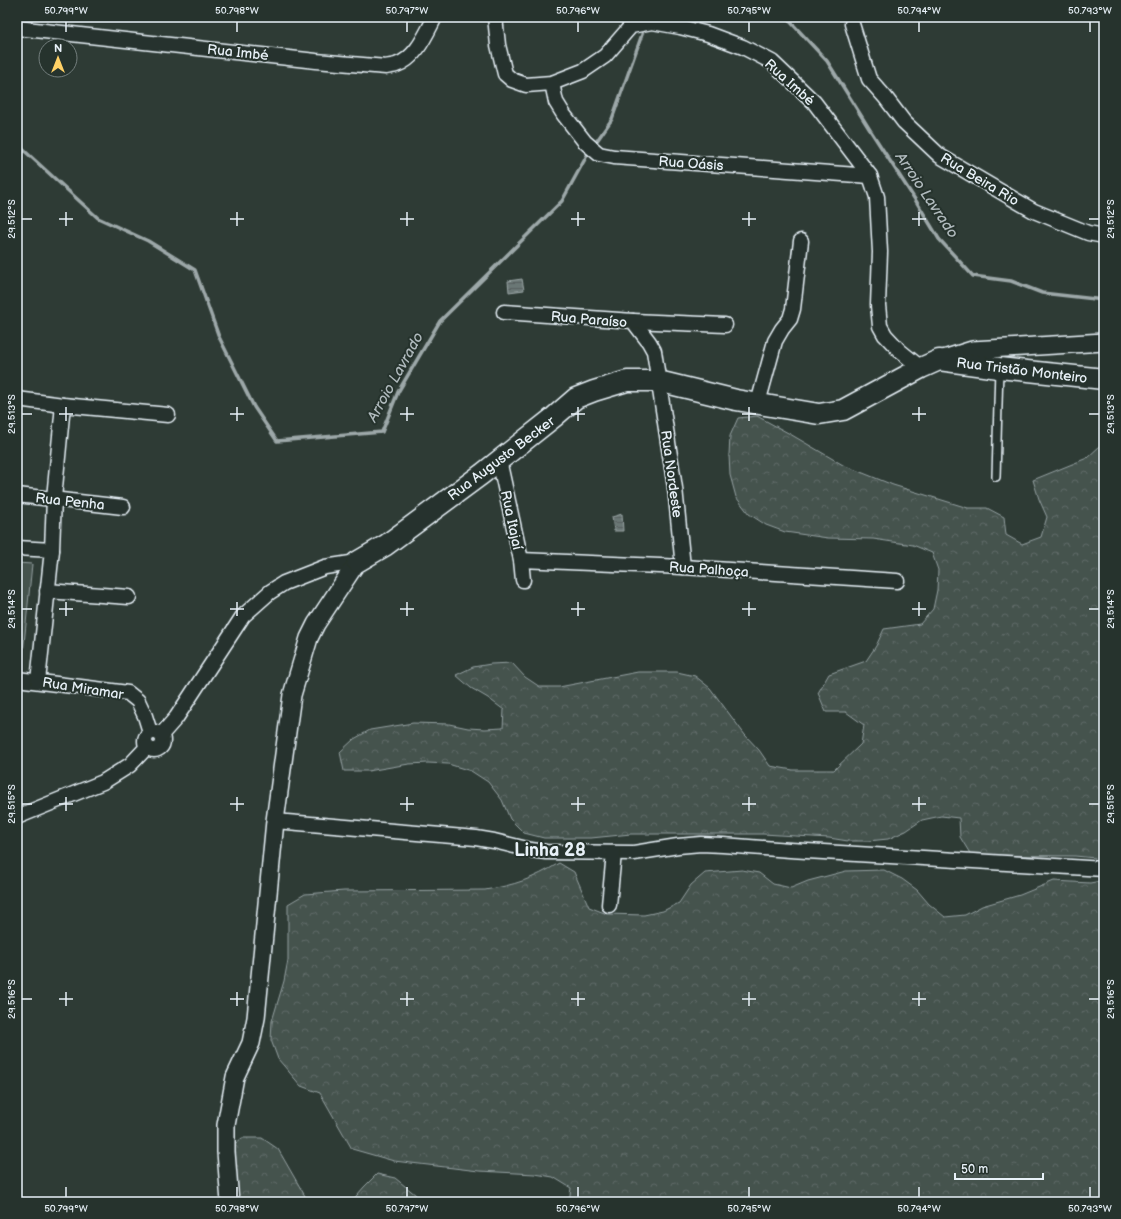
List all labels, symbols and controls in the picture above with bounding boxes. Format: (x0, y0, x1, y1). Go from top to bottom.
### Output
text: 50.799°W (44, 5, 88, 17)
text: 50.798°W (215, 5, 259, 17)
text: 50.797°W (386, 5, 428, 17)
text: 50.796°W (556, 5, 600, 17)
text: 50.795°W (727, 5, 771, 17)
text: 50.794°W (897, 5, 941, 17)
text: 50.793°W (1068, 5, 1112, 17)
north arrow (38, 38, 78, 78)
street label: Rua Imbé (206, 41, 270, 64)
text: N (54, 42, 62, 55)
street label: Rua Imbé (761, 55, 819, 110)
water label: Arroio Lavrado (890, 148, 962, 242)
street label: Rua Beira Rio (938, 149, 1022, 209)
street label: Rua Oásis (658, 153, 724, 174)
text: 29.512°S (6, 199, 18, 239)
text: 29.512°S (1105, 199, 1117, 239)
street label: Rua Paraíso (550, 308, 628, 331)
water label: Arroio Lavrado (363, 329, 428, 426)
street label: Rua Tristão Monteiro (956, 354, 1088, 387)
text: 29.513°S (6, 394, 18, 434)
text: 29.513°S (1105, 394, 1117, 434)
street label: Rua Augusto Becker (445, 412, 559, 504)
street label: Rua Nordeste (657, 429, 686, 519)
street label: Rua Penha (34, 489, 105, 514)
street label: Rua Itajaí (497, 489, 526, 552)
street label: Rua Palhoça (669, 558, 749, 581)
text: 29.514°S (6, 589, 18, 629)
text: 29.514°S (1105, 589, 1117, 629)
street label: Rua Miramar (41, 674, 126, 703)
text: 29.515°S (6, 784, 18, 824)
text: 29.515°S (1105, 784, 1117, 824)
district label: Linha 28 (514, 840, 586, 861)
text: 29.516°S (6, 979, 18, 1019)
text: 29.516°S (1105, 979, 1117, 1019)
scale bar (955, 1155, 1043, 1181)
text: 50 m (961, 1162, 988, 1177)
text: 50.799°W (44, 1203, 88, 1215)
text: 50.798°W (215, 1203, 259, 1215)
text: 50.797°W (386, 1203, 428, 1215)
text: 50.796°W (556, 1203, 600, 1215)
text: 50.795°W (727, 1203, 771, 1215)
text: 50.794°W (897, 1203, 941, 1215)
text: 50.793°W (1068, 1203, 1112, 1215)

